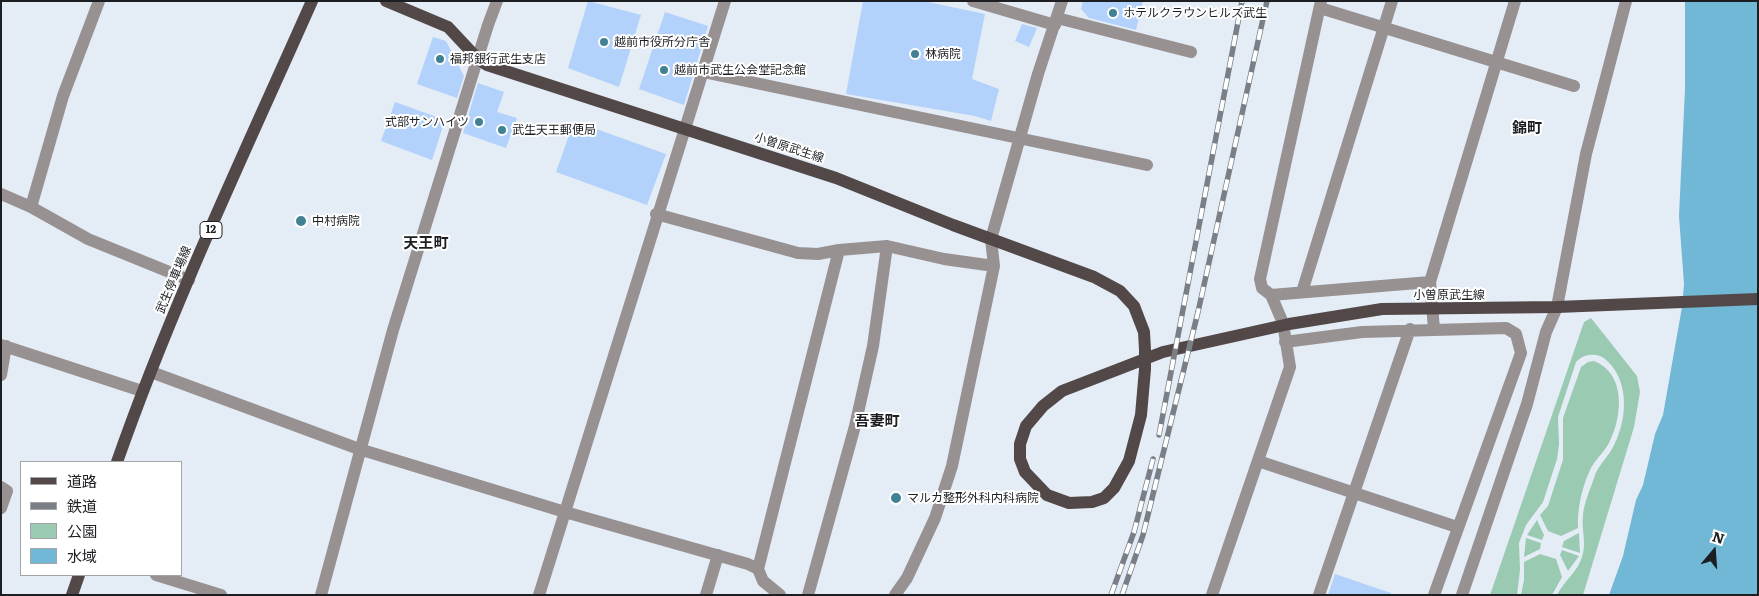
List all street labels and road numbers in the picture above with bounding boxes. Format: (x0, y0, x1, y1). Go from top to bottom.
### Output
street label: 小曽原武生線 (753, 130, 825, 166)
road number: 12 (200, 222, 222, 238)
street label: 武生停車場線 (153, 244, 195, 316)
street label: 小曽原武生線 (1413, 288, 1485, 302)

